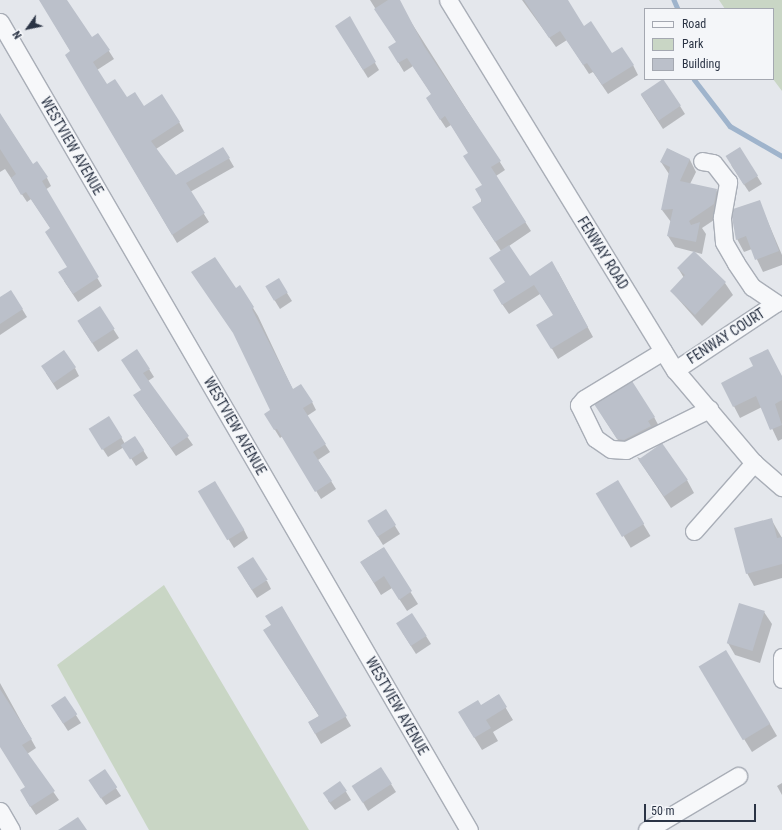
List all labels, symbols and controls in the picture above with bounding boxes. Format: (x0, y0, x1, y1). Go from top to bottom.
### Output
north arrow (8, 8, 48, 48)
legend (644, 8, 774, 80)
text: Road (682, 17, 706, 31)
text: N (10, 28, 25, 41)
text: Park (682, 37, 703, 51)
text: Building (682, 57, 720, 71)
street label: WESTVIEW AVENUE (37, 94, 107, 198)
street label: FENWAY ROAD (574, 214, 632, 292)
street label: FENWAY COURT (684, 305, 768, 367)
street label: WESTVIEW AVENUE (200, 374, 270, 478)
street label: WESTVIEW AVENUE (362, 654, 432, 758)
scale bar (646, 796, 758, 822)
text: 50 m (651, 804, 675, 818)

